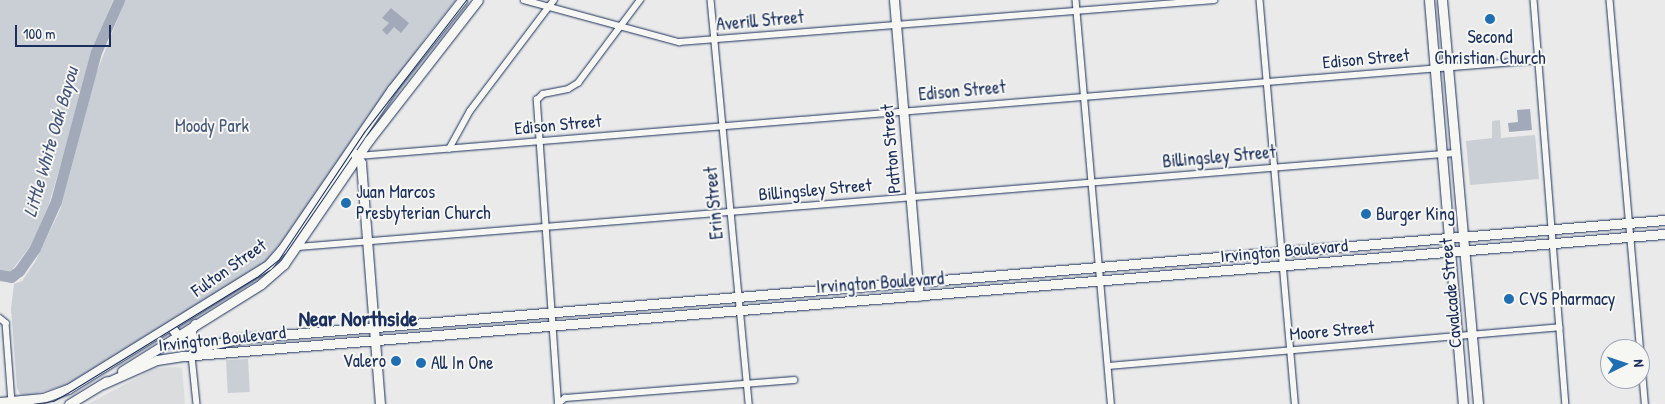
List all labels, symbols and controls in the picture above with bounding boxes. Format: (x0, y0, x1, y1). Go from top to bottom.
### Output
street label: Averill Street (715, 6, 805, 36)
marker: Second Christian Church (1484, 13, 1496, 25)
scale bar (18, 15, 114, 47)
text: 100 m (23, 23, 56, 44)
place label: Second Christian Church (1435, 27, 1545, 70)
street label: Edison Street (1322, 44, 1410, 74)
water label: Little White Oak Bayou (19, 65, 83, 219)
street label: Edison Street (918, 76, 1006, 106)
street label: Patton Street (876, 103, 906, 195)
street label: Edison Street (514, 110, 602, 140)
park label: Moody Park (175, 115, 249, 137)
street label: Billingsley Street (1161, 141, 1277, 173)
street label: Erin Street (700, 166, 728, 240)
street label: Billingsley Street (757, 174, 873, 206)
place label: Juan Marcos Presbyterian Church (356, 182, 490, 224)
marker: Juan Marcos Presbyterian Church (340, 197, 352, 209)
place label: Burger King (1376, 203, 1455, 225)
marker: Burger King (1360, 208, 1372, 220)
street label: Fulton Street (187, 234, 271, 302)
street label: Irvington Boulevard (1219, 235, 1349, 267)
street label: Cavalcade Street (1435, 237, 1467, 349)
street label: Irvington Boulevard (815, 268, 945, 298)
place label: CVS Pharmacy (1519, 288, 1615, 310)
marker: CVS Pharmacy (1503, 293, 1515, 305)
district label: Near Northside (298, 306, 418, 332)
street label: Moore Street (1289, 317, 1375, 345)
street label: Irvington Boulevard (157, 322, 287, 356)
north arrow (1600, 339, 1650, 389)
place label: Valero (343, 350, 386, 372)
place label: All In One (431, 352, 493, 374)
marker: Valero (390, 355, 402, 367)
marker: All In One (415, 357, 427, 369)
text: N (1630, 359, 1649, 367)

